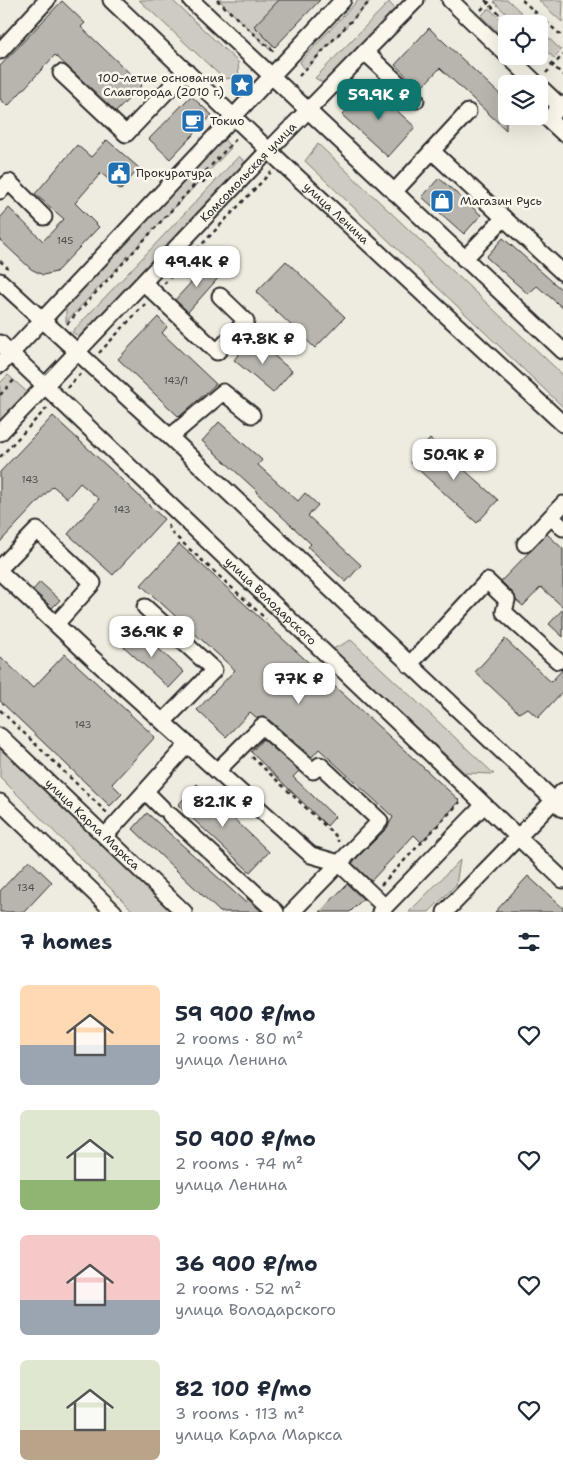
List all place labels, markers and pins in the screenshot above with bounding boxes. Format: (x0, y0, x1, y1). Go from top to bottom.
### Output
place label: 100-летие основания Славгорода (2010 г.) (98, 70, 224, 100)
place icon: 100-летие основания Славгорода (2010 г.) (229, 72, 255, 98)
pin: 59.9K ₽ (333, 78, 425, 121)
cafe icon: Токио (180, 108, 206, 134)
place label: Токио (210, 113, 244, 129)
public building icon: Прокуратура (106, 160, 132, 186)
place label: Прокуратура (136, 165, 213, 181)
shop icon: Магазин Русь (429, 188, 455, 214)
place label: Магазин Русь (460, 193, 542, 209)
pin: 49.4K ₽ (151, 246, 243, 288)
pin: 47.8K ₽ (217, 322, 309, 365)
pin: 50.9K ₽ (408, 438, 500, 481)
pin: 36.9K ₽ (106, 616, 198, 658)
pin: 77K ₽ (264, 662, 334, 705)
pin: 82.1K ₽ (177, 786, 269, 828)

